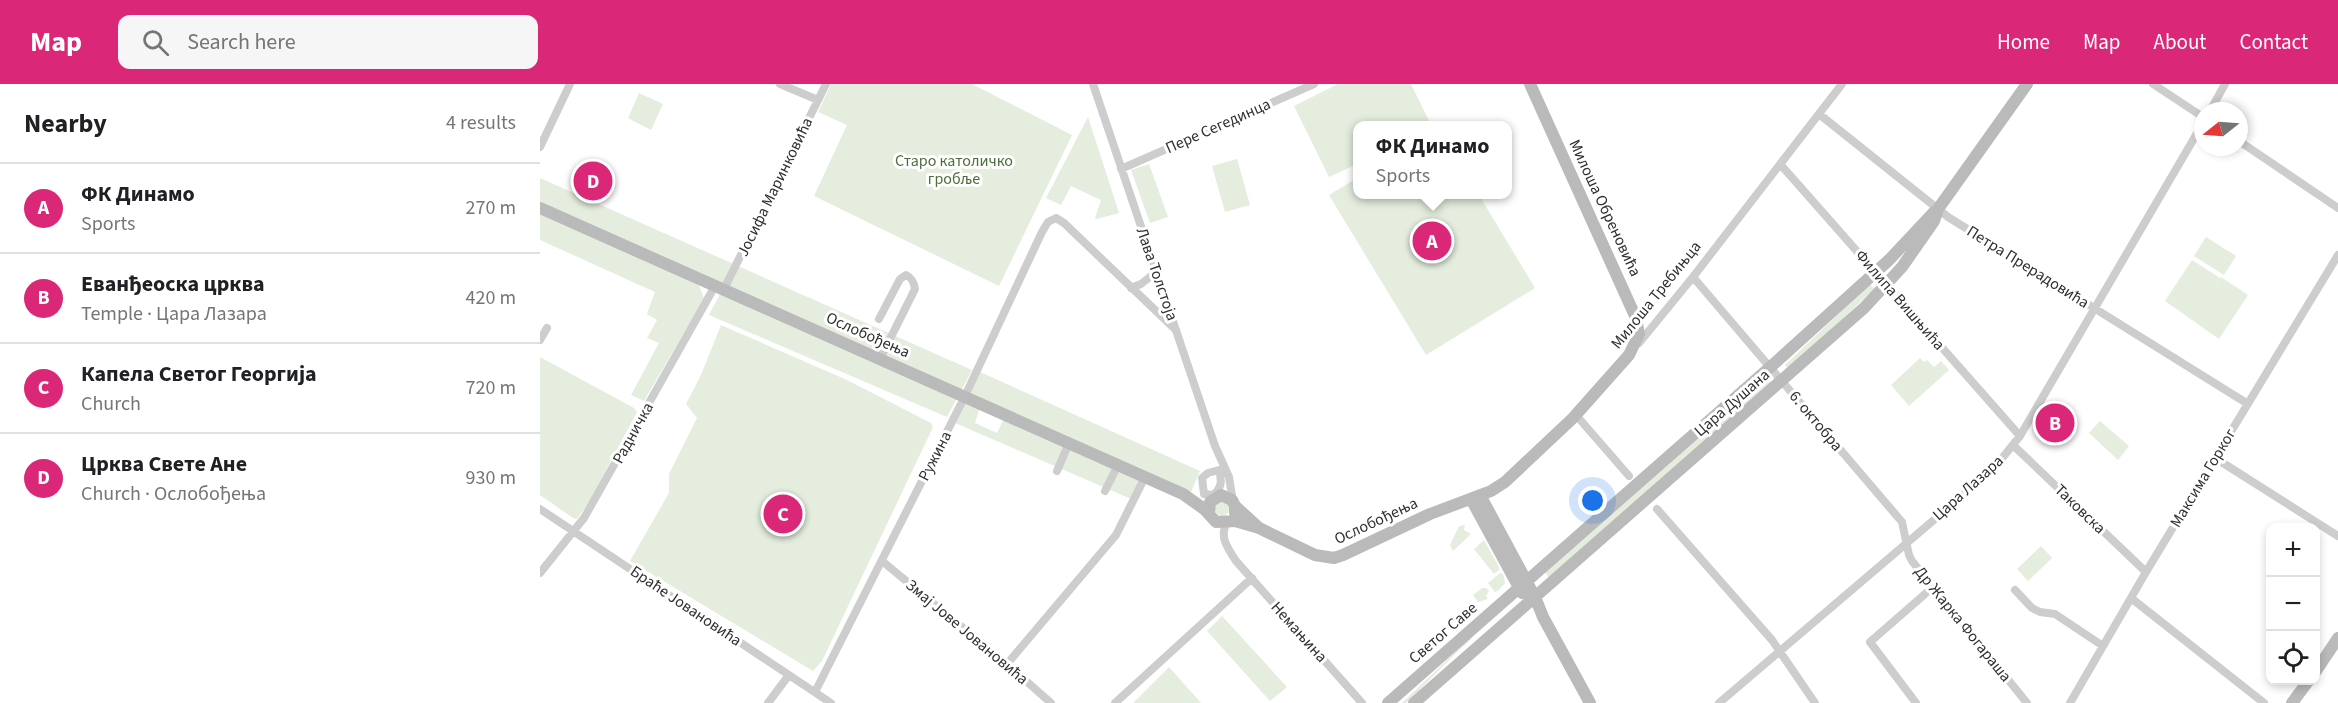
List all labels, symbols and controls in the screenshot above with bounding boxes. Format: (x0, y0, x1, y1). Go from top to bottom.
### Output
search box (118, 15, 538, 69)
text: Map (30, 22, 82, 62)
icon: search (139, 26, 172, 59)
text: Search here (187, 26, 296, 58)
text: Home (1997, 27, 2050, 57)
text: Map (2083, 27, 2121, 57)
text: About (2154, 27, 2206, 57)
text: Contact (2239, 27, 2308, 57)
street label: Пере Сегединца (1162, 93, 1274, 159)
north arrow (2194, 102, 2248, 156)
text: Nearby (24, 105, 107, 142)
text: 4 results (446, 109, 516, 137)
street label: Јосифа Маринковића (732, 114, 818, 260)
popup (1353, 121, 1512, 199)
text: ФК Динамо (1376, 130, 1489, 162)
street label: Милоша Обреновића (1564, 136, 1646, 280)
park label: Старо католичко гробље (895, 150, 1013, 190)
pin: D (574, 158, 612, 204)
text: Sports (1376, 162, 1430, 190)
text: ФК Динамо (81, 178, 195, 210)
text: A (38, 194, 49, 222)
text: 270 m (466, 194, 516, 222)
text: Sports (81, 210, 136, 238)
pin: A (1412, 218, 1452, 264)
street label: Петра Прерадовића (1963, 221, 2093, 313)
street label: Лава Толстоја (1131, 224, 1183, 324)
street label: Милоша Требињца (1606, 237, 1706, 353)
street label: Филипа Вишњића (1850, 245, 1950, 355)
text: Еванђеоска црква (81, 268, 265, 300)
text: B (37, 284, 50, 312)
text: 420 m (466, 284, 516, 312)
text: Temple · Цара Лазара (81, 300, 267, 328)
street label: Ослобођења (823, 307, 913, 363)
text: Капела Светог Георгија (81, 358, 317, 390)
street label: Цара Душана (1690, 364, 1774, 442)
text: C (38, 374, 49, 402)
text: 720 m (466, 374, 516, 402)
street label: 6. октобра (1784, 386, 1848, 456)
text: Church (81, 390, 141, 418)
street label: Радничка (607, 398, 659, 468)
pin: B (2036, 400, 2074, 446)
street label: Максима Горког (2165, 424, 2241, 532)
street label: Ружина (913, 427, 957, 485)
text: Црква Свете Ане (81, 448, 247, 480)
street label: Цара Лазара (1928, 450, 2008, 526)
text: D (37, 464, 50, 492)
text: 930 m (466, 464, 516, 492)
street label: Таковска (2050, 479, 2110, 539)
text: Church · Ослобођења (81, 480, 266, 508)
your location (1578, 486, 1607, 515)
pin: C (764, 492, 802, 536)
street label: Ослобођења (1331, 492, 1421, 550)
map controls (2266, 523, 2320, 685)
button: + (2266, 523, 2320, 577)
street label: Браће Јовановића (626, 561, 746, 651)
street label: Др Жарка Фогараша (1909, 561, 2017, 687)
street label: Змај Јове Јовановића (901, 574, 1033, 690)
button: − (2266, 577, 2320, 631)
street label: Немањина (1266, 597, 1332, 667)
street label: Светог Саве (1404, 597, 1482, 669)
button: locate (2266, 631, 2320, 685)

